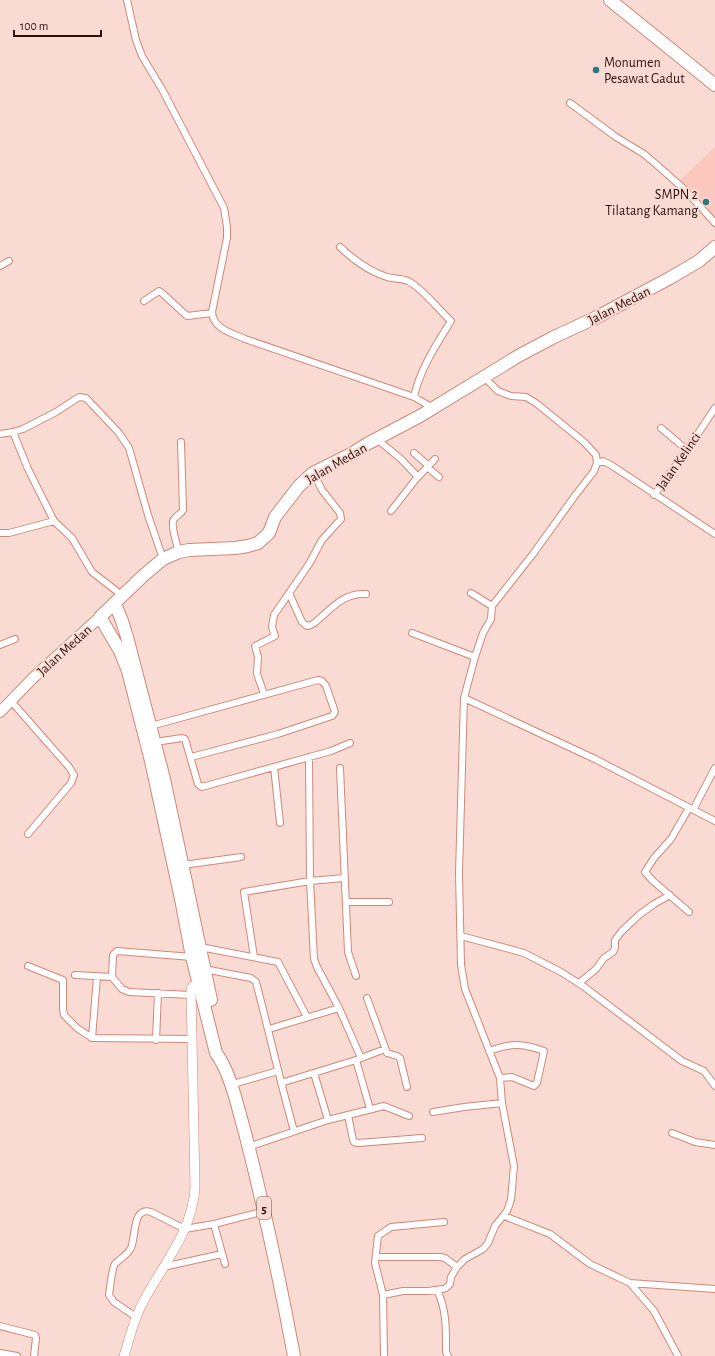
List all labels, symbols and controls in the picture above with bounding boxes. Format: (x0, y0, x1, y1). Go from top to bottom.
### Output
scale bar (14, 12, 101, 38)
text: 100 m (20, 20, 48, 32)
place label: Monumen Pesawat Gadut (604, 56, 685, 86)
marker: Monumen Pesawat Gadut (591, 65, 601, 75)
place label: SMPN 2 Tilatang Kamang (605, 188, 698, 218)
marker: SMPN 2 Tilatang Kamang (701, 197, 711, 207)
street label: Jalan Medan (586, 284, 653, 328)
street label: Jalan Kelinci (654, 430, 704, 493)
street label: Jalan Medan (304, 441, 369, 487)
street label: Jalan Medan (35, 623, 95, 679)
road number: 5 (257, 1197, 271, 1219)

